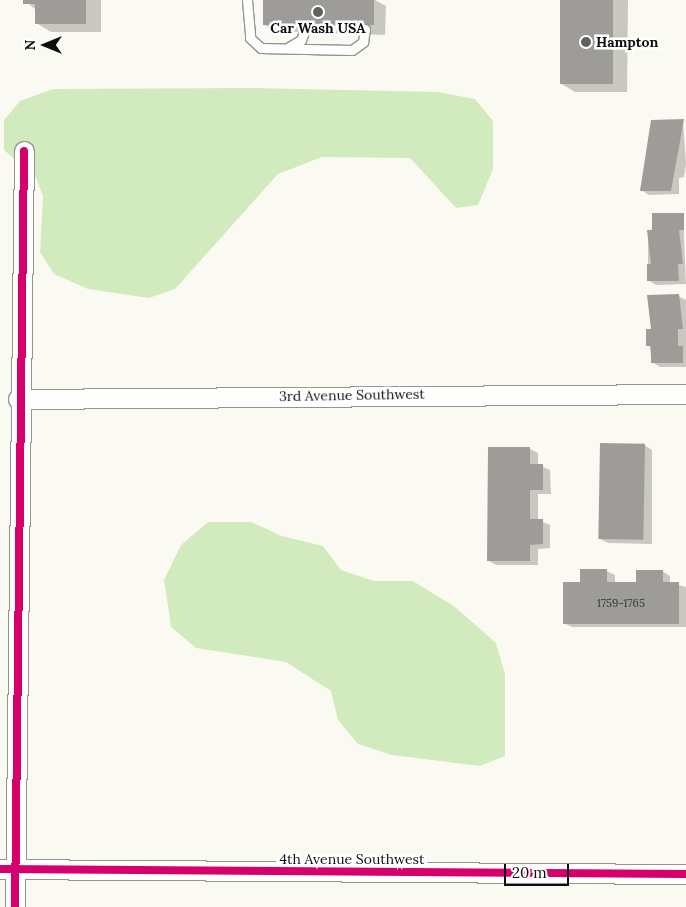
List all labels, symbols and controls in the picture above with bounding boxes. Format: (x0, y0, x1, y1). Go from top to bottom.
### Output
marker: Car Wash USA (312, 6, 324, 18)
north arrow (20, 20, 70, 70)
place label: Car Wash USA (270, 20, 366, 36)
place label: Hampton (596, 34, 658, 50)
marker: Hampton (580, 36, 592, 48)
text: N (21, 40, 39, 50)
street label: 3rd Avenue Southwest (279, 385, 425, 405)
house number: 1759-1765 (597, 596, 645, 610)
street label: 4th Avenue Southwest (279, 851, 425, 867)
scale bar (506, 854, 571, 886)
text: 20 m (512, 863, 547, 882)

